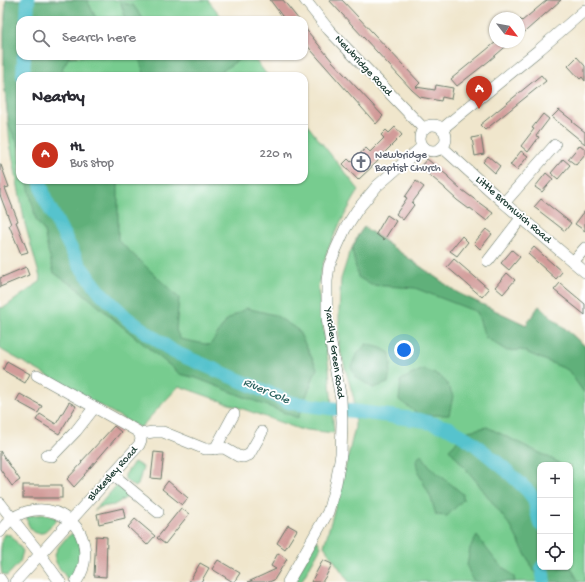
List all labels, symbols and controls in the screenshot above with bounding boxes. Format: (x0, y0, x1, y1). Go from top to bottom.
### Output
north arrow (489, 12, 525, 48)
search box (16, 16, 308, 60)
icon: search (30, 27, 52, 49)
text: Search here (62, 29, 136, 47)
street label: Newbridge Road (332, 33, 395, 100)
pin: A (466, 76, 492, 109)
text: Nearby (32, 88, 85, 108)
text: HL (70, 138, 84, 156)
text: A (41, 147, 49, 162)
text: 220 m (260, 147, 292, 162)
place label: Newbridge Baptist Church (374, 150, 441, 175)
church icon: Newbridge Baptist Church (350, 151, 372, 173)
text: Bus stop (70, 156, 114, 171)
street label: Little Bromwich Road (473, 174, 554, 247)
street label: Yardley Green Road (322, 306, 347, 401)
your location (394, 340, 414, 360)
water label: River Cole (241, 376, 292, 408)
street label: Blakesley Road (85, 443, 142, 504)
map controls (537, 462, 573, 570)
button: + (537, 462, 573, 498)
button: − (537, 498, 573, 534)
button: locate (537, 534, 573, 570)

